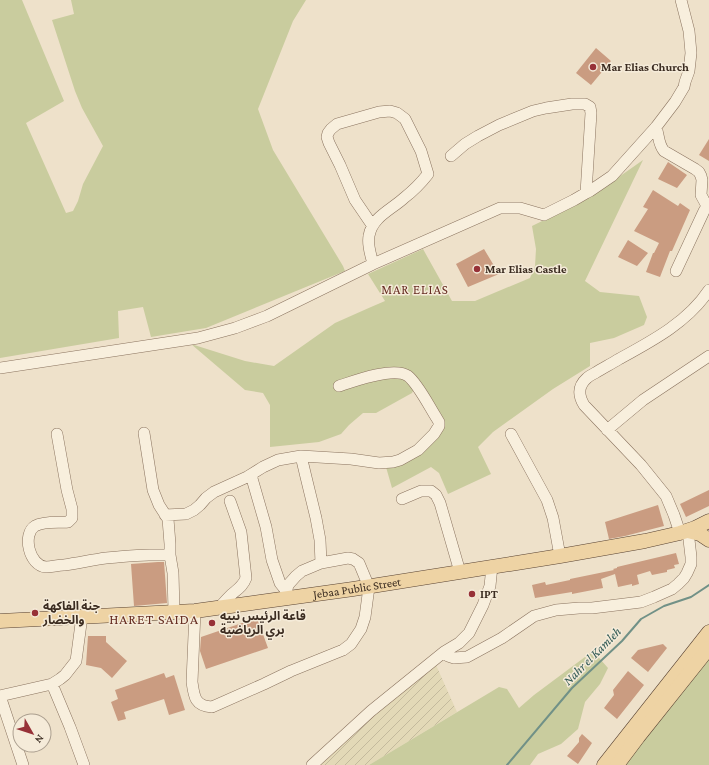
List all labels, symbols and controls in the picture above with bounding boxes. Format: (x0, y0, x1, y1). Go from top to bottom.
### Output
place label: Mar Elias Church (601, 60, 689, 74)
marker: Mar Elias Church (588, 62, 598, 72)
place label: Mar Elias Castle (485, 262, 567, 276)
marker: Mar Elias Castle (472, 264, 482, 274)
district label: MAR ELIAS (381, 282, 449, 297)
street label: Jebaa Public Street (311, 574, 403, 602)
place label: IPT (480, 587, 498, 601)
marker: IPT (467, 589, 477, 599)
place label: جنة الفاكهة والخضار (42, 599, 101, 627)
marker: جنة الفاكهة والخضار (30, 608, 40, 618)
place label: قاعة الرئيس نبيه بري الرياضية (220, 609, 306, 640)
district label: HARET SAIDA (109, 611, 199, 627)
marker: قاعة الرئيس نبيه بري الرياضية (207, 618, 217, 628)
water label: Nahr el Kamleh (560, 624, 624, 688)
north arrow (12, 713, 52, 753)
text: N (32, 733, 47, 746)

